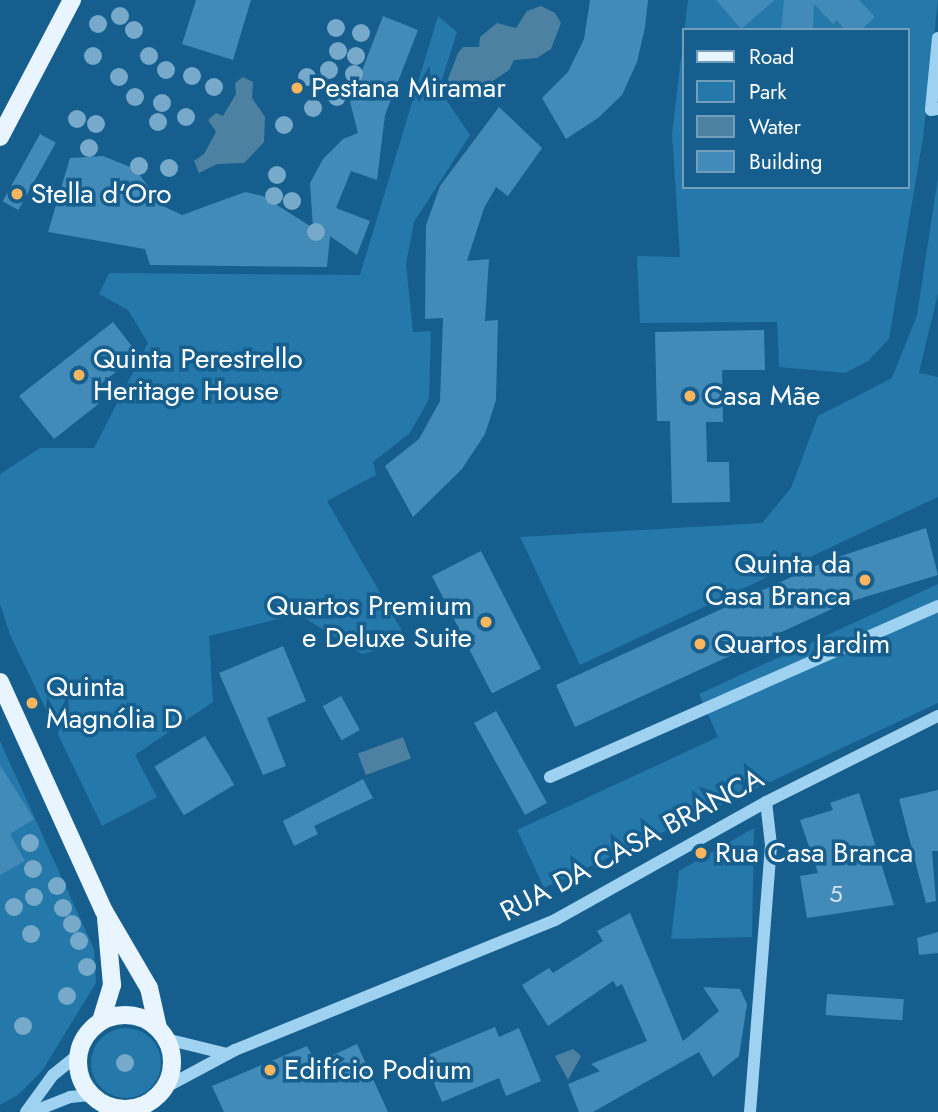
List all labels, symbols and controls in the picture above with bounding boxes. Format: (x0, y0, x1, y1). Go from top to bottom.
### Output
legend (682, 28, 910, 189)
text: Road (749, 42, 794, 72)
place label: Pestana Miramar (311, 71, 506, 105)
text: Park (749, 77, 786, 107)
marker: Pestana Miramar (289, 80, 305, 96)
text: Water (749, 112, 801, 142)
text: Building (749, 147, 822, 177)
place label: Stella d‘Oro (31, 177, 172, 211)
marker: Stella d‘Oro (9, 186, 25, 202)
place label: Quinta Perestrello Heritage House (93, 342, 303, 408)
marker: Quinta Perestrello Heritage House (71, 367, 87, 383)
place label: Casa Mãe (704, 379, 820, 413)
marker: Casa Mãe (682, 388, 698, 404)
place label: Quinta da Casa Branca (705, 547, 851, 613)
marker: Quinta da Casa Branca (857, 572, 873, 588)
place label: Quartos Premium e Deluxe Suite (266, 589, 472, 655)
marker: Quartos Premium e Deluxe Suite (478, 614, 494, 630)
place label: Quartos Jardim (714, 627, 890, 661)
marker: Quartos Jardim (692, 636, 708, 652)
place label: Quinta Magnólia D (46, 670, 183, 736)
marker: Quinta Magnólia D (24, 695, 40, 711)
street label: RUA DA CASA BRANCA (495, 761, 769, 929)
place label: Rua Casa Branca (715, 836, 913, 870)
marker: Rua Casa Branca (693, 845, 709, 861)
house number: 5 (829, 880, 843, 908)
place label: Edifício Podium (284, 1053, 472, 1087)
marker: Edifício Podium (262, 1062, 278, 1078)

